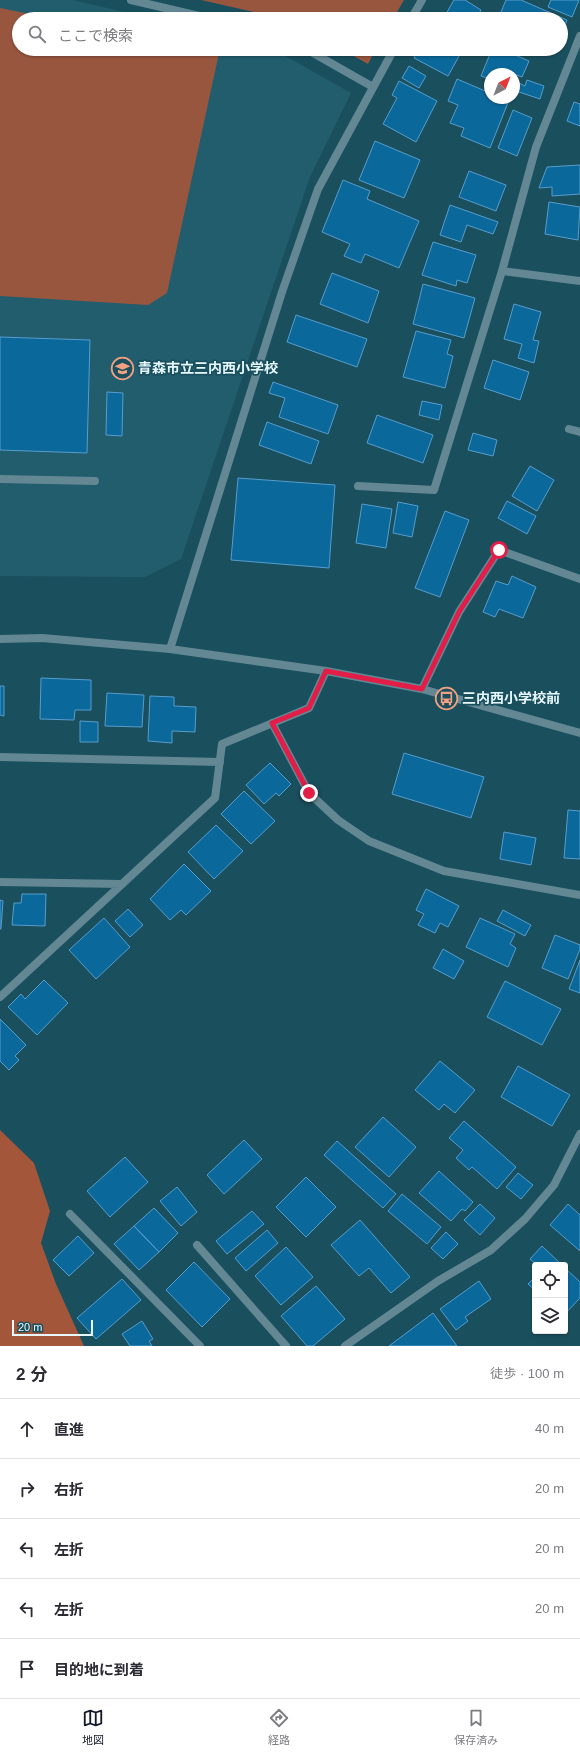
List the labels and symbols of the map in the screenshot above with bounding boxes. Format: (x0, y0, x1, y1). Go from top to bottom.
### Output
north arrow (484, 68, 520, 104)
school or university icon: 青森市立三内西小学校 (110, 355, 136, 381)
place label: 青森市立三内西小学校 (138, 360, 278, 376)
route start (490, 541, 508, 559)
bus stop icon: 三内西小学校前 (434, 685, 460, 711)
place label: 三内西小学校前 (462, 690, 560, 706)
route end (300, 784, 318, 802)
scale bar (12, 1318, 93, 1337)

